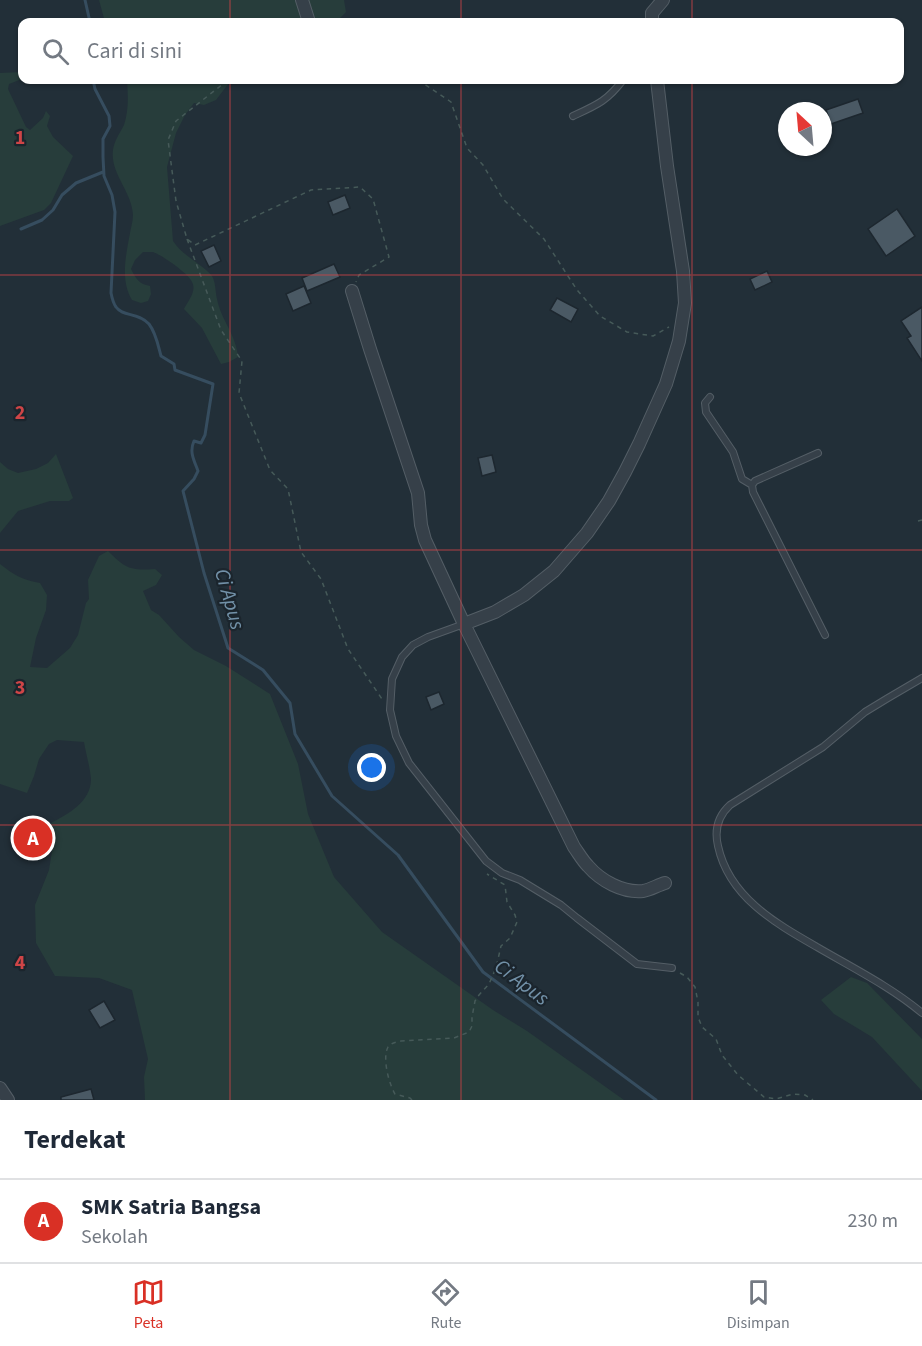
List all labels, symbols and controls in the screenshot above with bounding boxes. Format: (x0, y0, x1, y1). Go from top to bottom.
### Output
search box (18, 18, 904, 84)
icon: search (39, 35, 72, 68)
text: Cari di sini (87, 35, 182, 67)
north arrow (778, 102, 832, 156)
text: 1 (15, 124, 25, 152)
text: 2 (15, 399, 25, 427)
water label: Ci Apus (207, 565, 253, 633)
text: 3 (15, 674, 25, 702)
your location (357, 753, 386, 782)
pin: A (14, 816, 52, 860)
text: 4 (15, 949, 26, 977)
water label: Ci Apus (488, 951, 556, 1013)
text: Terdekat (24, 1121, 126, 1158)
text: SMK Satria Bangsa (81, 1191, 261, 1223)
text: A (38, 1207, 49, 1235)
text: 230 m (848, 1207, 898, 1235)
text: Sekolah (81, 1223, 148, 1251)
tab: Peta (132, 1276, 165, 1334)
tab: Rute (429, 1276, 462, 1334)
tab: Disimpan (727, 1276, 790, 1334)

